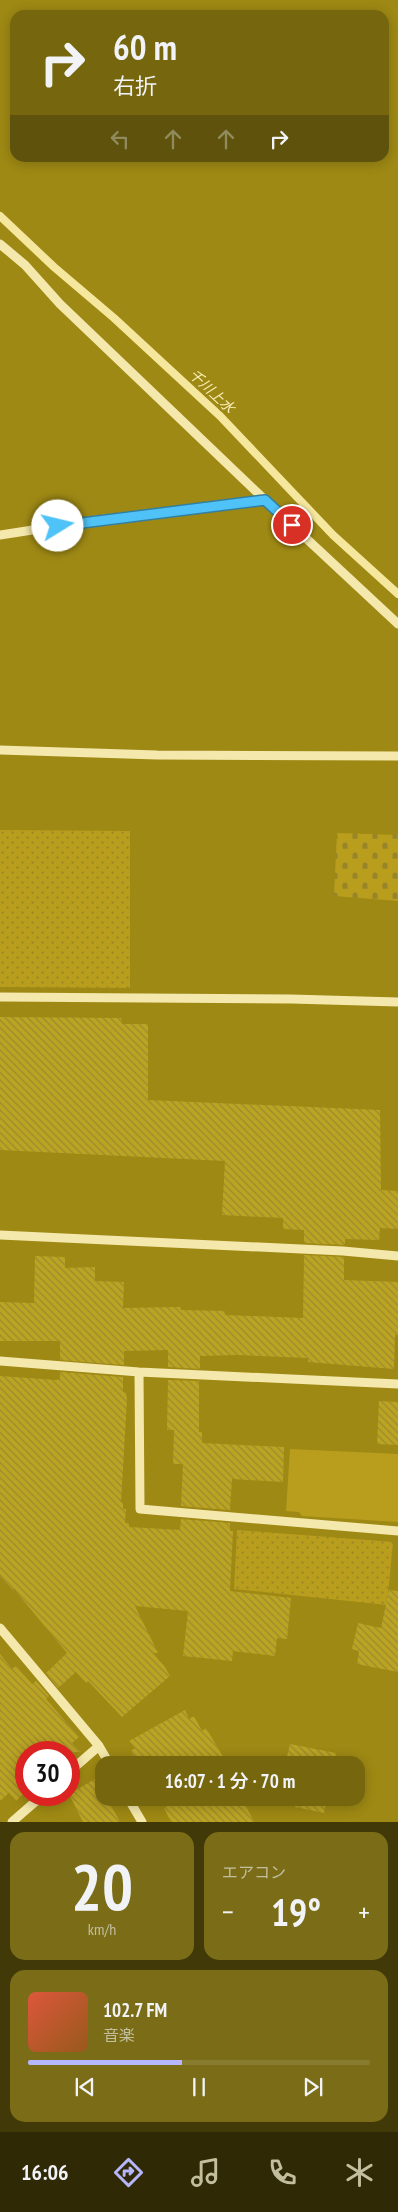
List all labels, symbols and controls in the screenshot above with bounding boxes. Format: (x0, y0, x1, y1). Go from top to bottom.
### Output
text: 60 m (113, 24, 177, 70)
icon: right (30, 30, 95, 95)
text: 右折 (113, 72, 157, 100)
icon: left (106, 125, 134, 153)
icon: ahead (159, 125, 187, 153)
icon: ahead (212, 125, 240, 153)
icon: right (265, 125, 293, 153)
water label: 千川上水 (185, 365, 240, 418)
position arrow (31, 499, 83, 551)
pin (271, 504, 313, 546)
icon: arrive (278, 511, 306, 539)
speed limit sign: 30 (15, 1741, 80, 1806)
text: 16:07 · 1 分 · 70 m (165, 1769, 295, 1793)
text: 20 (71, 1844, 133, 1928)
text: エアコン (222, 1862, 286, 1882)
text: 19° (271, 1887, 321, 1936)
text: − (222, 1893, 234, 1930)
text: + (358, 1893, 370, 1930)
text: km/h (88, 1919, 116, 1939)
text: 102.7 FM (103, 1998, 167, 2022)
text: 音楽 (103, 2025, 135, 2045)
icon: previous (71, 2073, 99, 2101)
icon: pause (185, 2073, 213, 2101)
icon: next (299, 2073, 327, 2101)
icon: directions (111, 2155, 146, 2190)
icon: music (188, 2155, 223, 2190)
icon: phone (265, 2155, 300, 2190)
icon: climate (342, 2155, 377, 2190)
text: 16:06 (21, 2158, 69, 2186)

